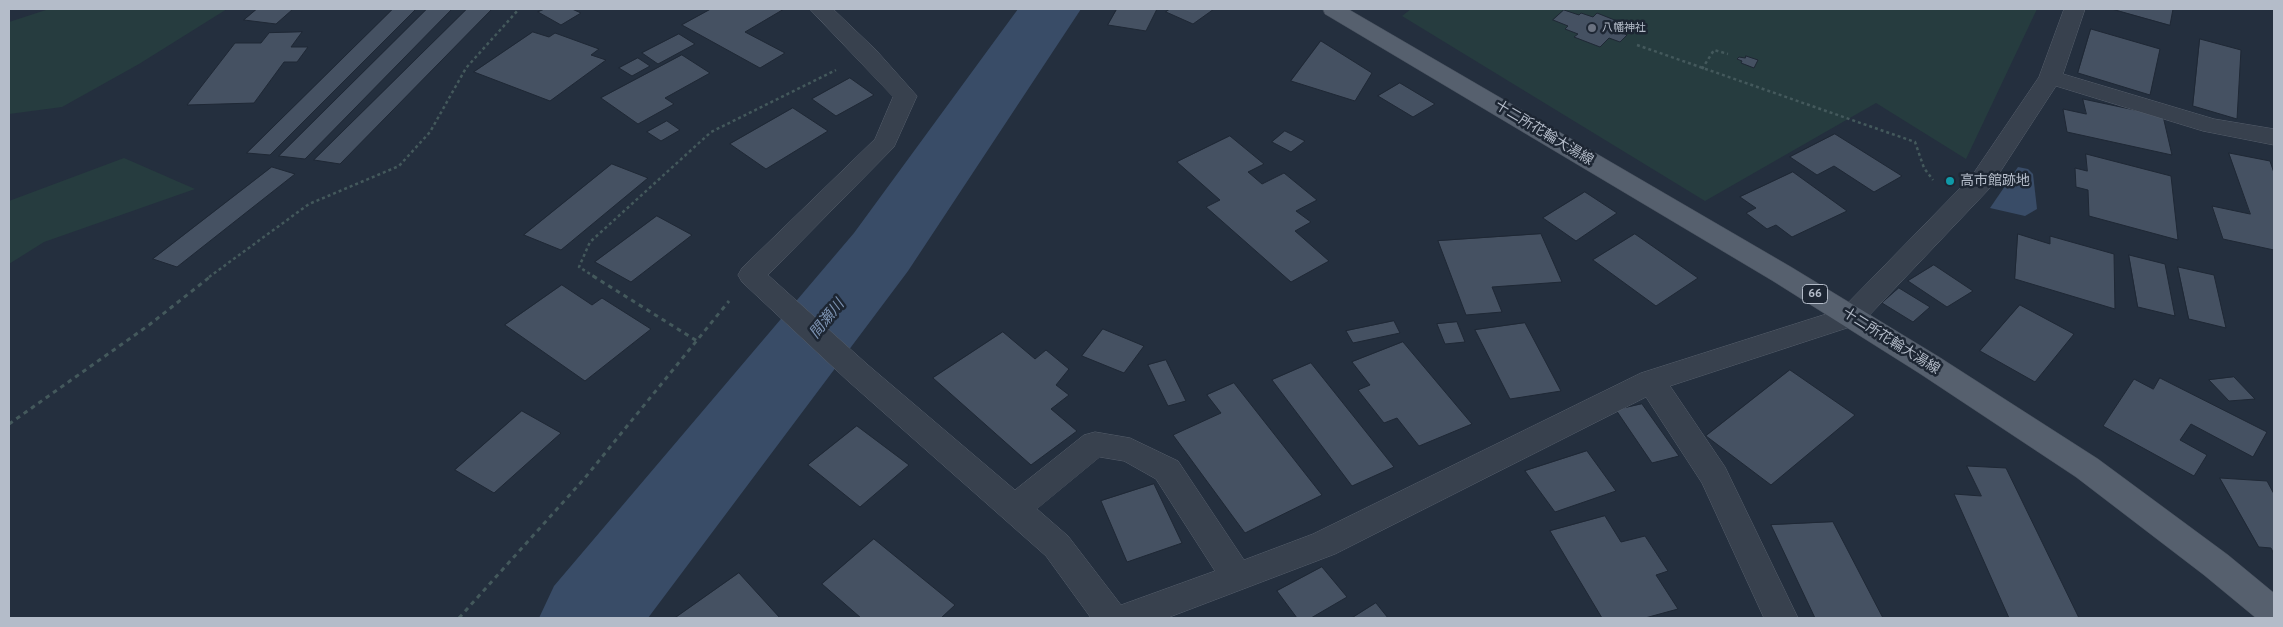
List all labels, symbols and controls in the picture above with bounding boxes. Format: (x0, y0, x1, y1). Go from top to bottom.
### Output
place label: 八幡神社 (1602, 21, 1646, 35)
marker: 八幡神社 (1586, 22, 1598, 34)
street label: 十二所花輪大湯線 (1492, 97, 1596, 169)
place label: 高市館跡地 (1960, 173, 2030, 189)
marker: 高市館跡地 (1944, 175, 1956, 187)
road number: 66 (1802, 284, 1828, 304)
water label: 間瀬川 (806, 296, 848, 342)
street label: 十二所花輪大湯線 (1839, 304, 1943, 378)

